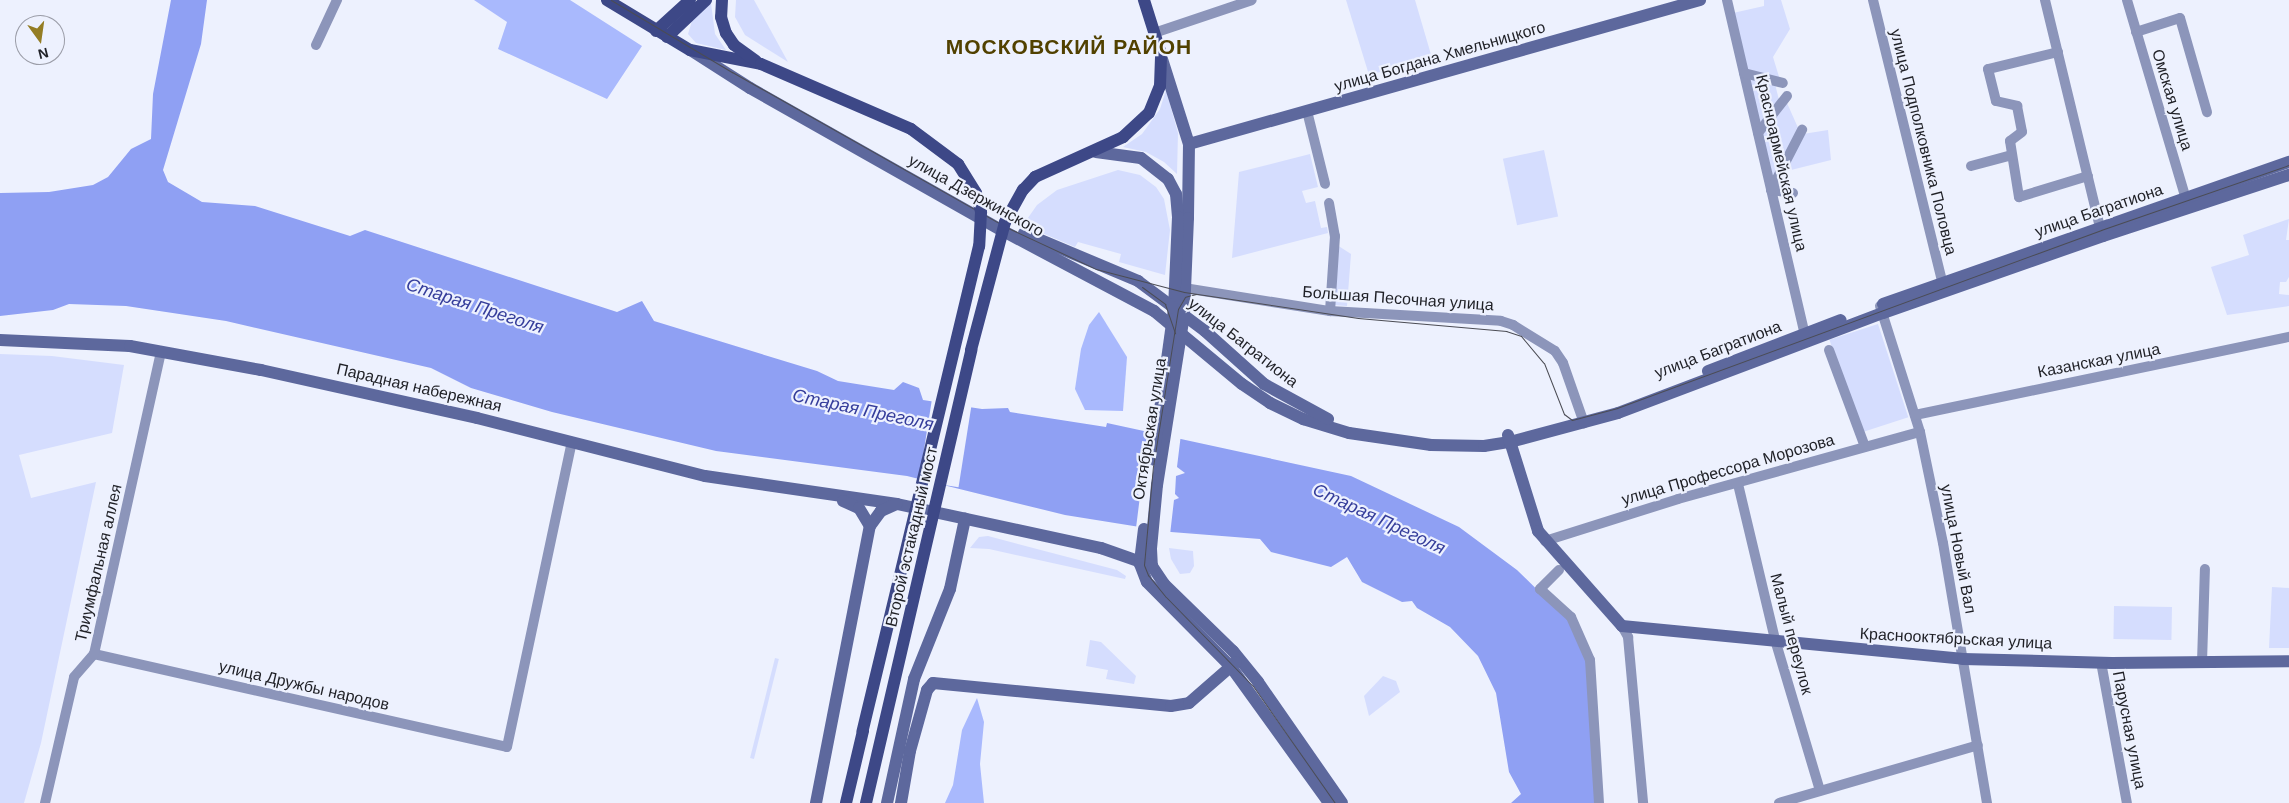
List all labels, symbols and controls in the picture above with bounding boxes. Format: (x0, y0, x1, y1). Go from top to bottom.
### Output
north arrow (15, 15, 65, 65)
street label: улица Богдана Хмельницкого (1332, 18, 1548, 96)
street label: улица Подполковника Половца (1886, 27, 1960, 257)
district label: МОСКОВСКИЙ РАЙОН (944, 34, 1194, 60)
text: N (37, 45, 50, 63)
street label: Омская улица (2148, 47, 2196, 153)
street label: Красноармейская улица (1751, 73, 1811, 253)
street label: улица Дзержинского (905, 151, 1047, 241)
street label: улица Багратиона (2033, 180, 2165, 242)
water label: Старая Преголя (403, 274, 547, 338)
street label: Большая Песочная улица (1302, 283, 1494, 315)
street label: улица Багратиона (1184, 294, 1302, 392)
street label: улица Багратиона (1652, 317, 1784, 383)
street label: Казанская улица (2036, 340, 2162, 382)
street label: Октябрьская улица (1129, 357, 1171, 501)
street label: Парадная набережная (335, 360, 503, 416)
water label: Старая Преголя (791, 385, 935, 435)
street label: улица Профессора Морозова (1619, 430, 1837, 510)
street label: Второй эстакадный мост (882, 445, 942, 629)
water label: Старая Преголя (1309, 479, 1449, 559)
street label: Триумфальная аллея (72, 482, 126, 644)
street label: улица Новый Вал (1936, 483, 1980, 615)
street label: Малый переулок (1766, 571, 1816, 697)
street label: Краснооктябрьская улица (1859, 624, 2053, 654)
street label: улица Дружбы народов (217, 657, 391, 715)
street label: Парусная улица (2108, 669, 2150, 791)

